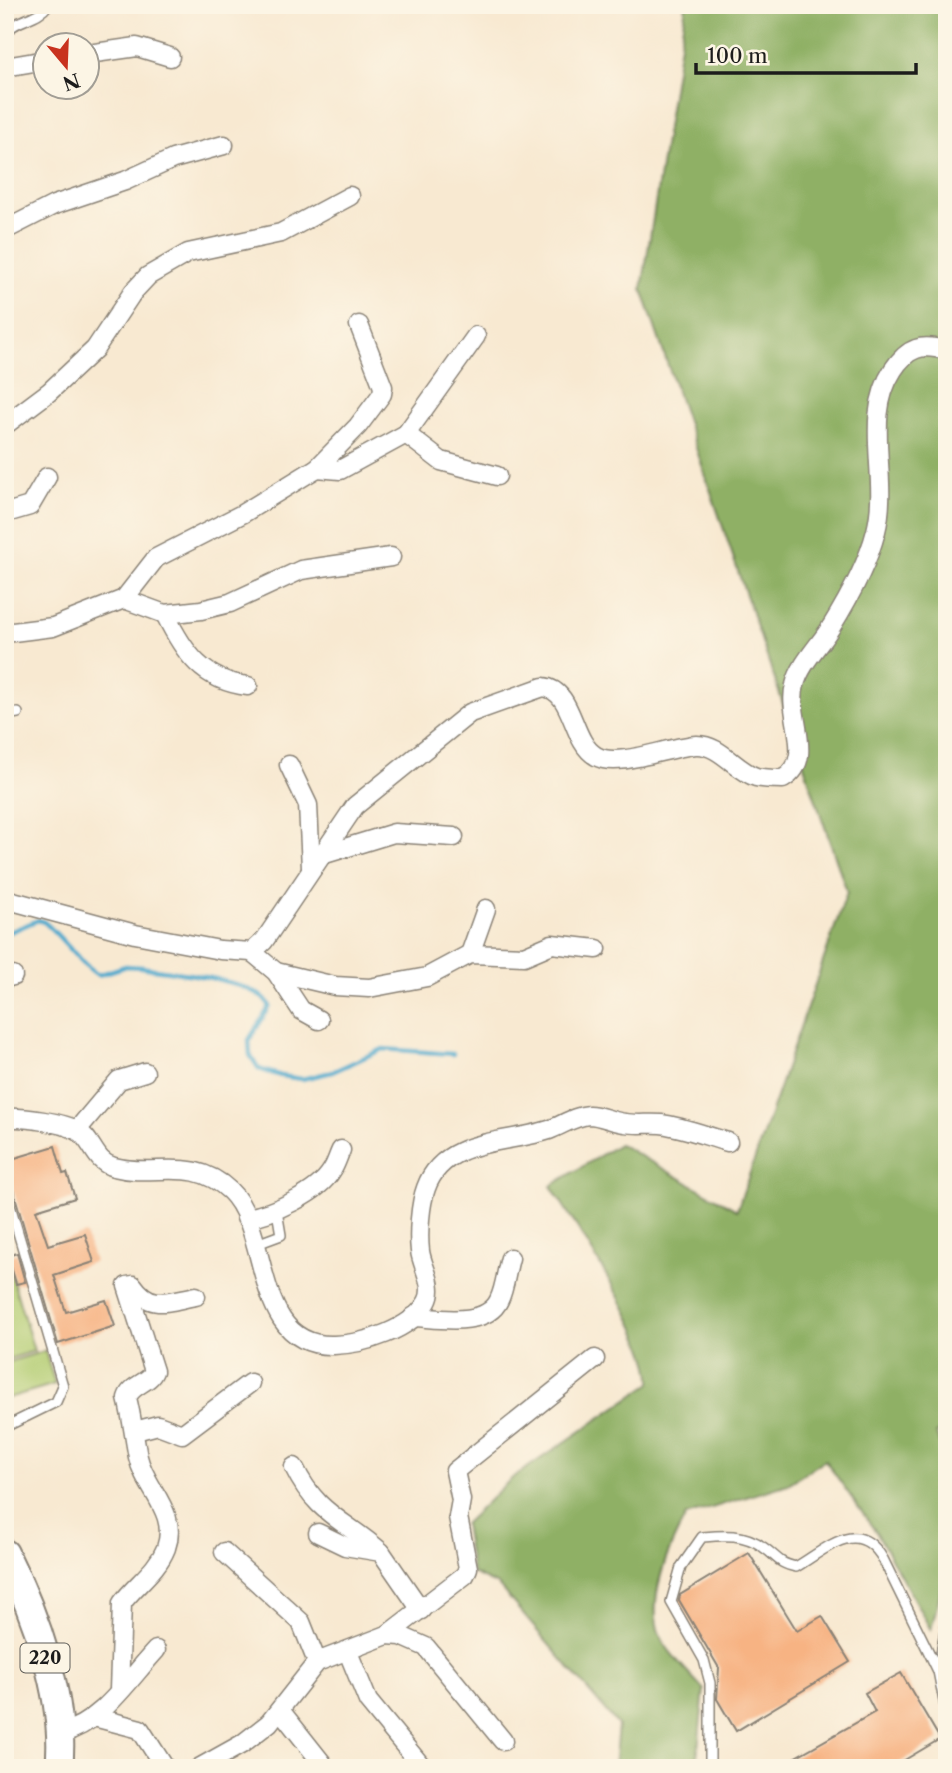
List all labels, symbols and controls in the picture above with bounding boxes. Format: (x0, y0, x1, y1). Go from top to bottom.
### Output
north arrow (32, 32, 102, 102)
scale bar (696, 32, 917, 76)
text: 100 m (707, 43, 768, 68)
text: N (60, 68, 83, 95)
road number: 220 (20, 1644, 70, 1672)

